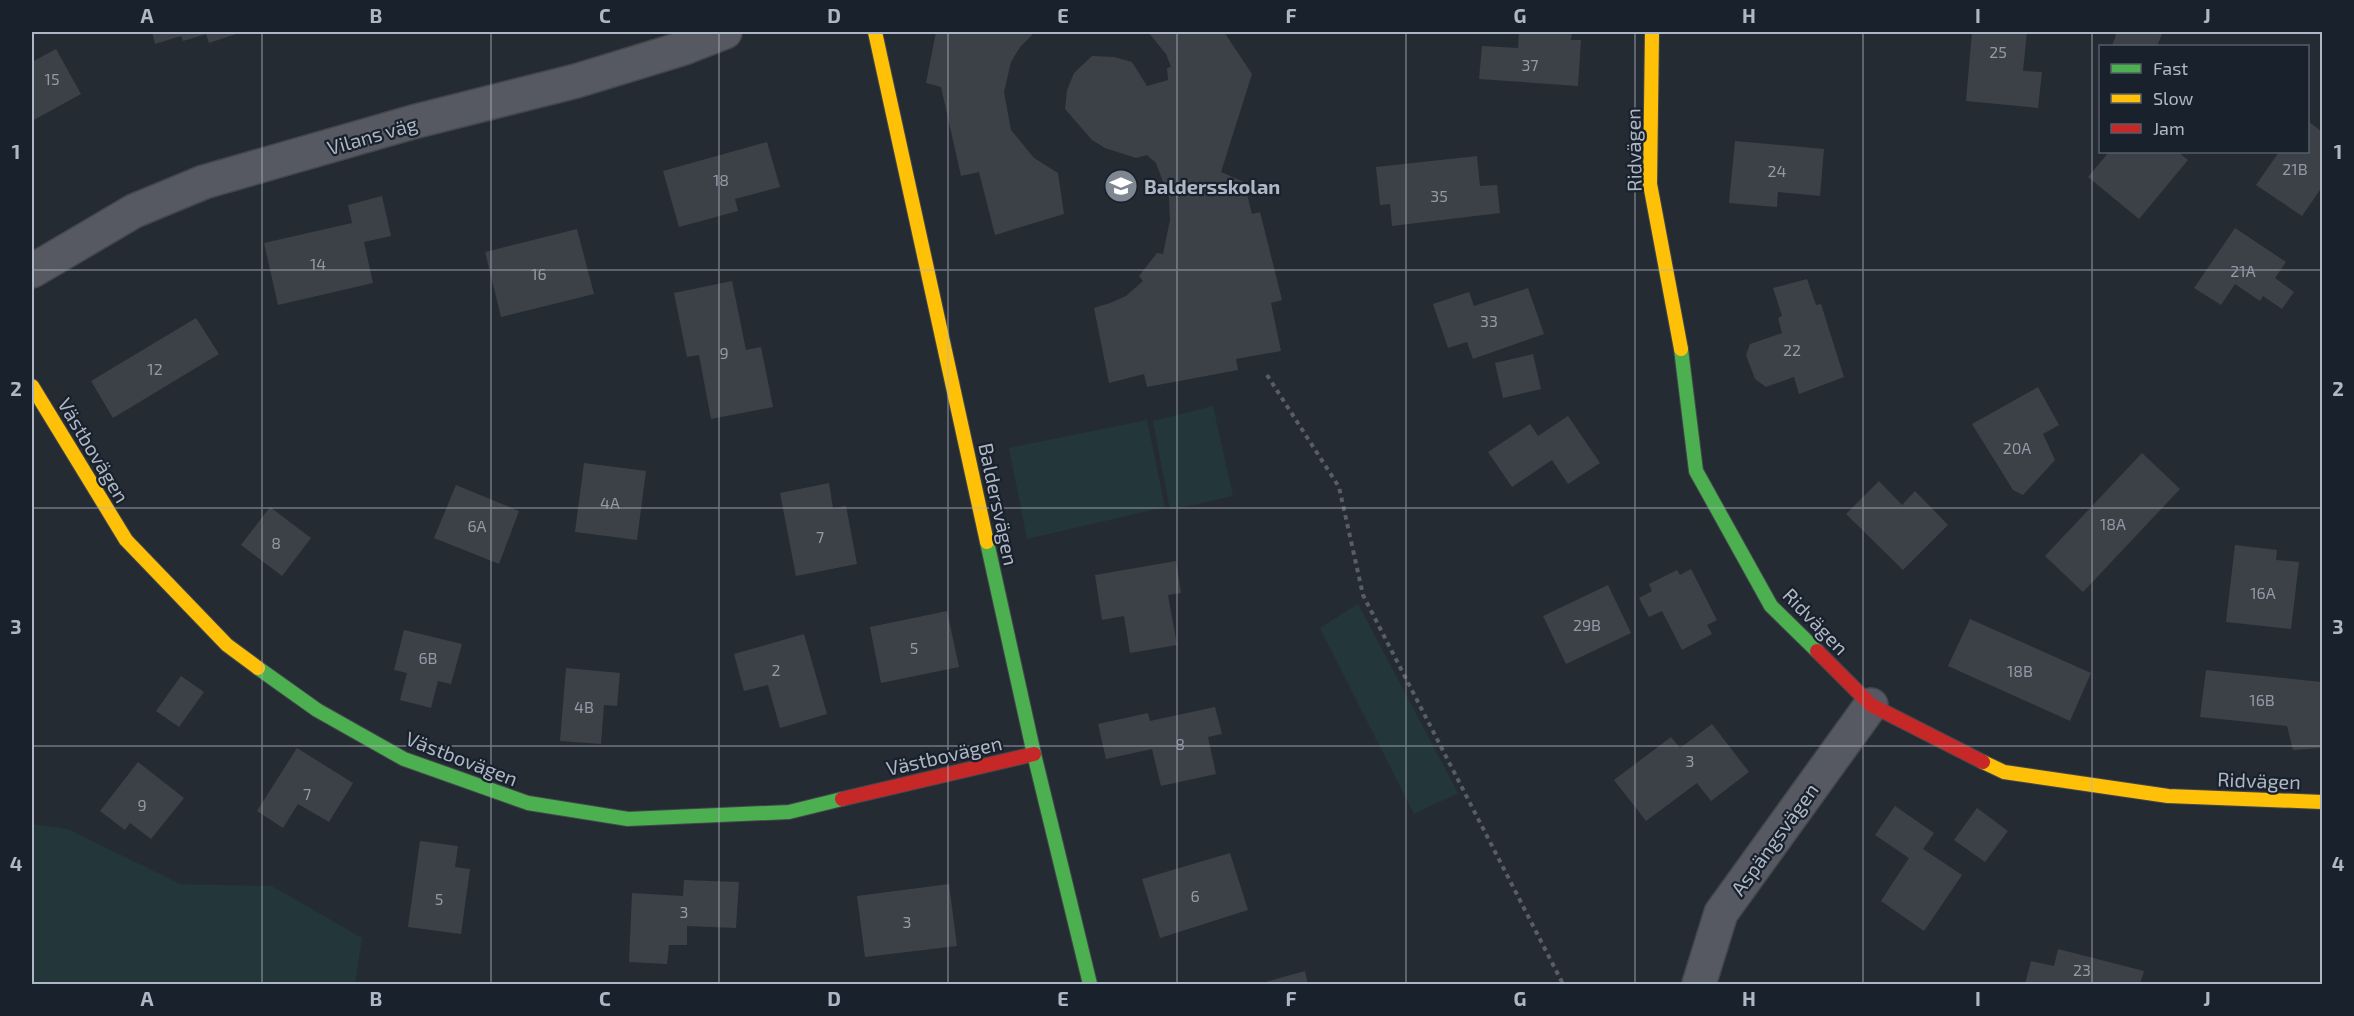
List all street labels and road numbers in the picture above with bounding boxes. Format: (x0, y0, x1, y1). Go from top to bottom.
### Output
street label: Ridvägen (1620, 108, 1646, 192)
street label: Vilans väg (324, 111, 420, 159)
street label: Västbovägen (53, 393, 135, 507)
street label: Baldersvägen (974, 441, 1024, 567)
street label: Ridvägen (1778, 583, 1854, 659)
street label: Västbovägen (403, 726, 521, 790)
street label: Västbovägen (884, 730, 1004, 780)
street label: Ridvägen (2217, 767, 2301, 793)
street label: Aspängsvägen (1725, 778, 1823, 900)

